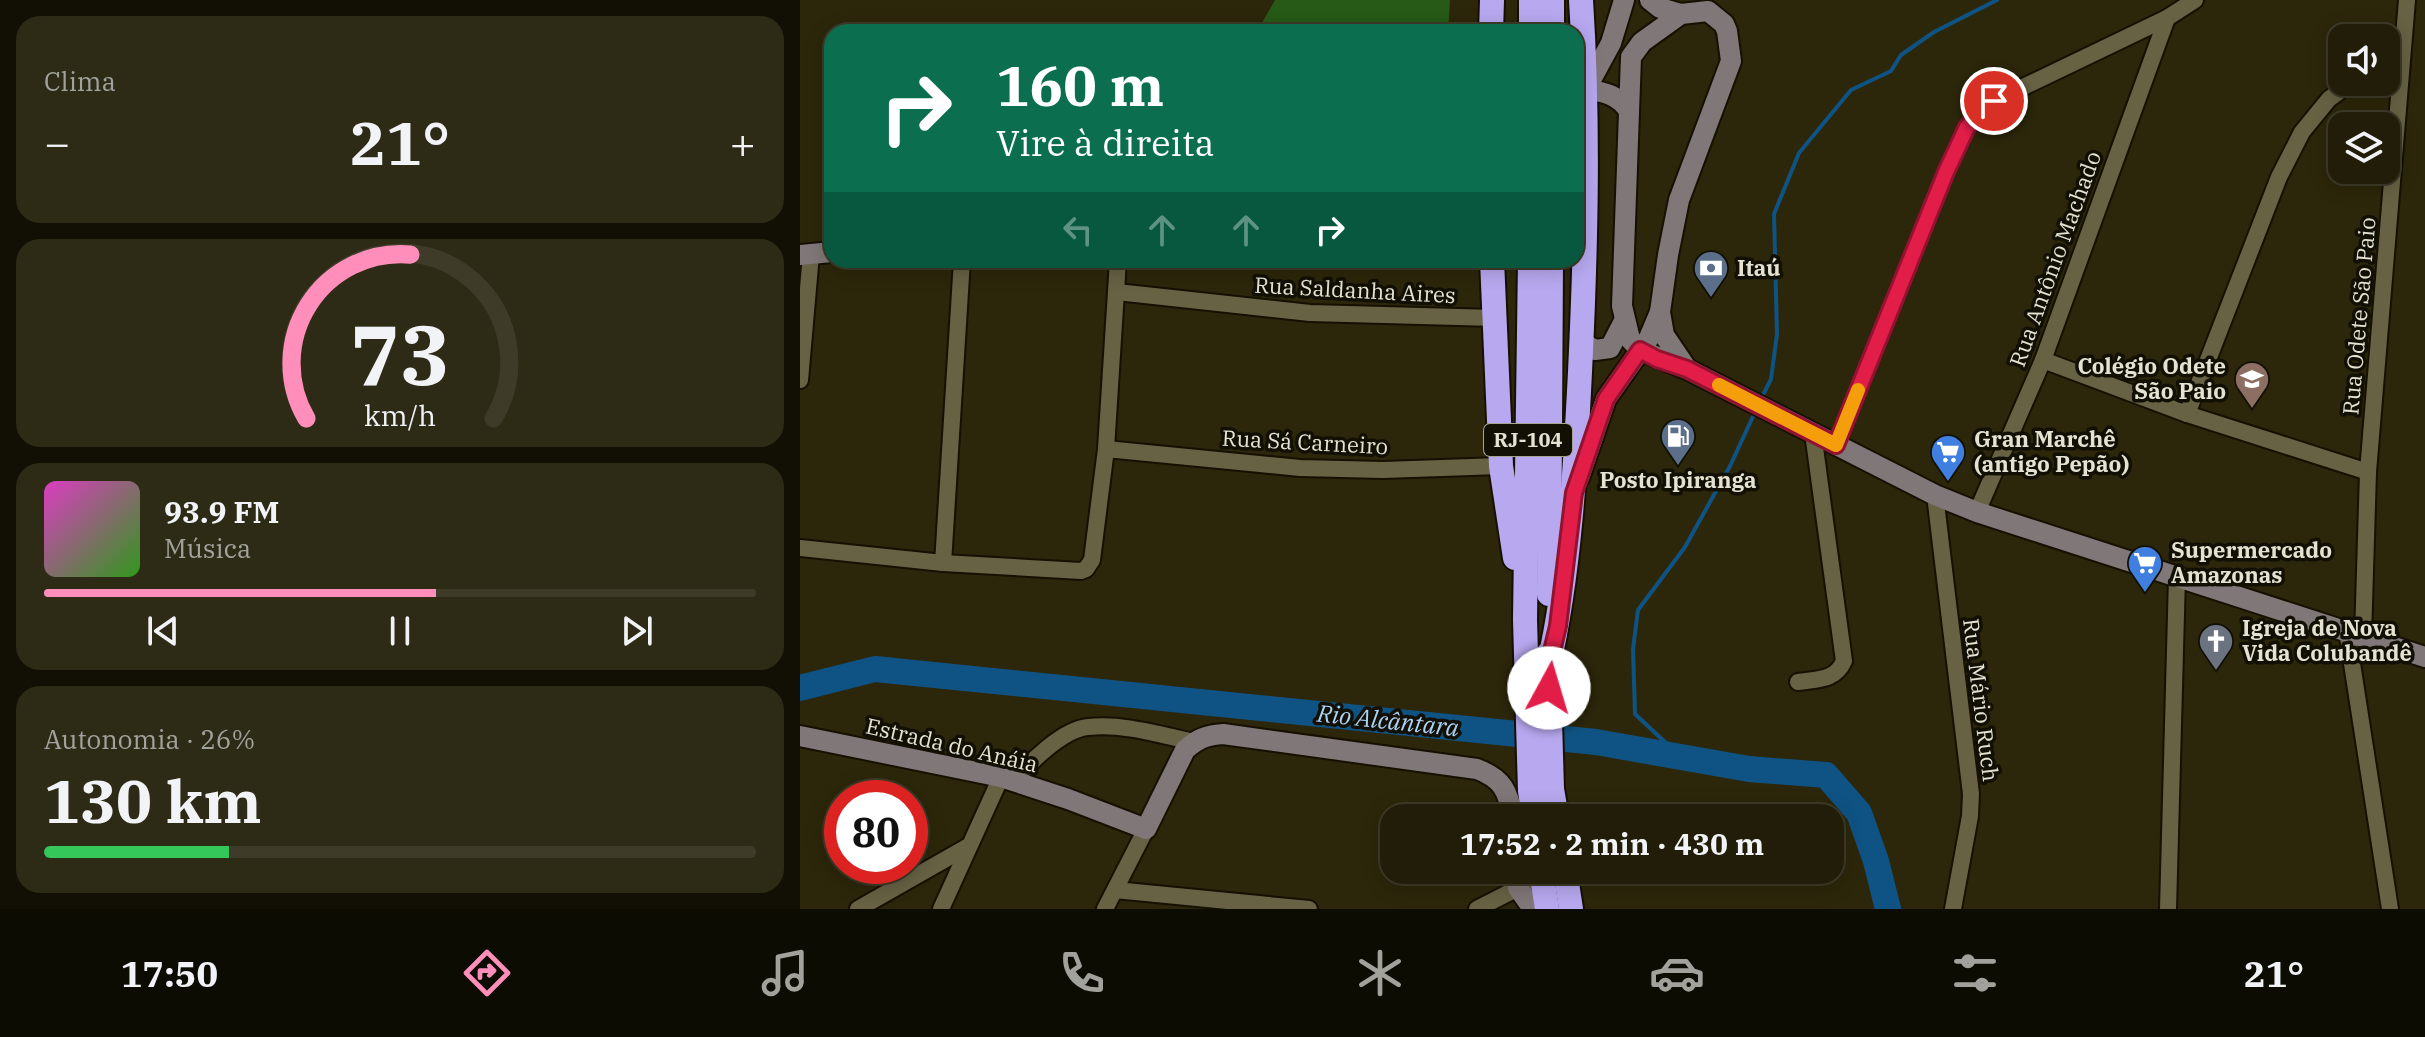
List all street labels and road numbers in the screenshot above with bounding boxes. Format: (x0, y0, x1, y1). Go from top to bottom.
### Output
street label: Rua Antônio Machado (2002, 147, 2107, 371)
street label: Rua Odete São Paio (2335, 216, 2382, 416)
street label: Rua Saldanha Aires (1254, 270, 1456, 309)
street label: Rua Sá Carneiro (1221, 423, 1389, 460)
road number: RJ-104 (1484, 424, 1572, 456)
street label: Rua Mário Ruch (1957, 617, 2006, 783)
street label: Estrada do Anáia (863, 711, 1041, 778)

